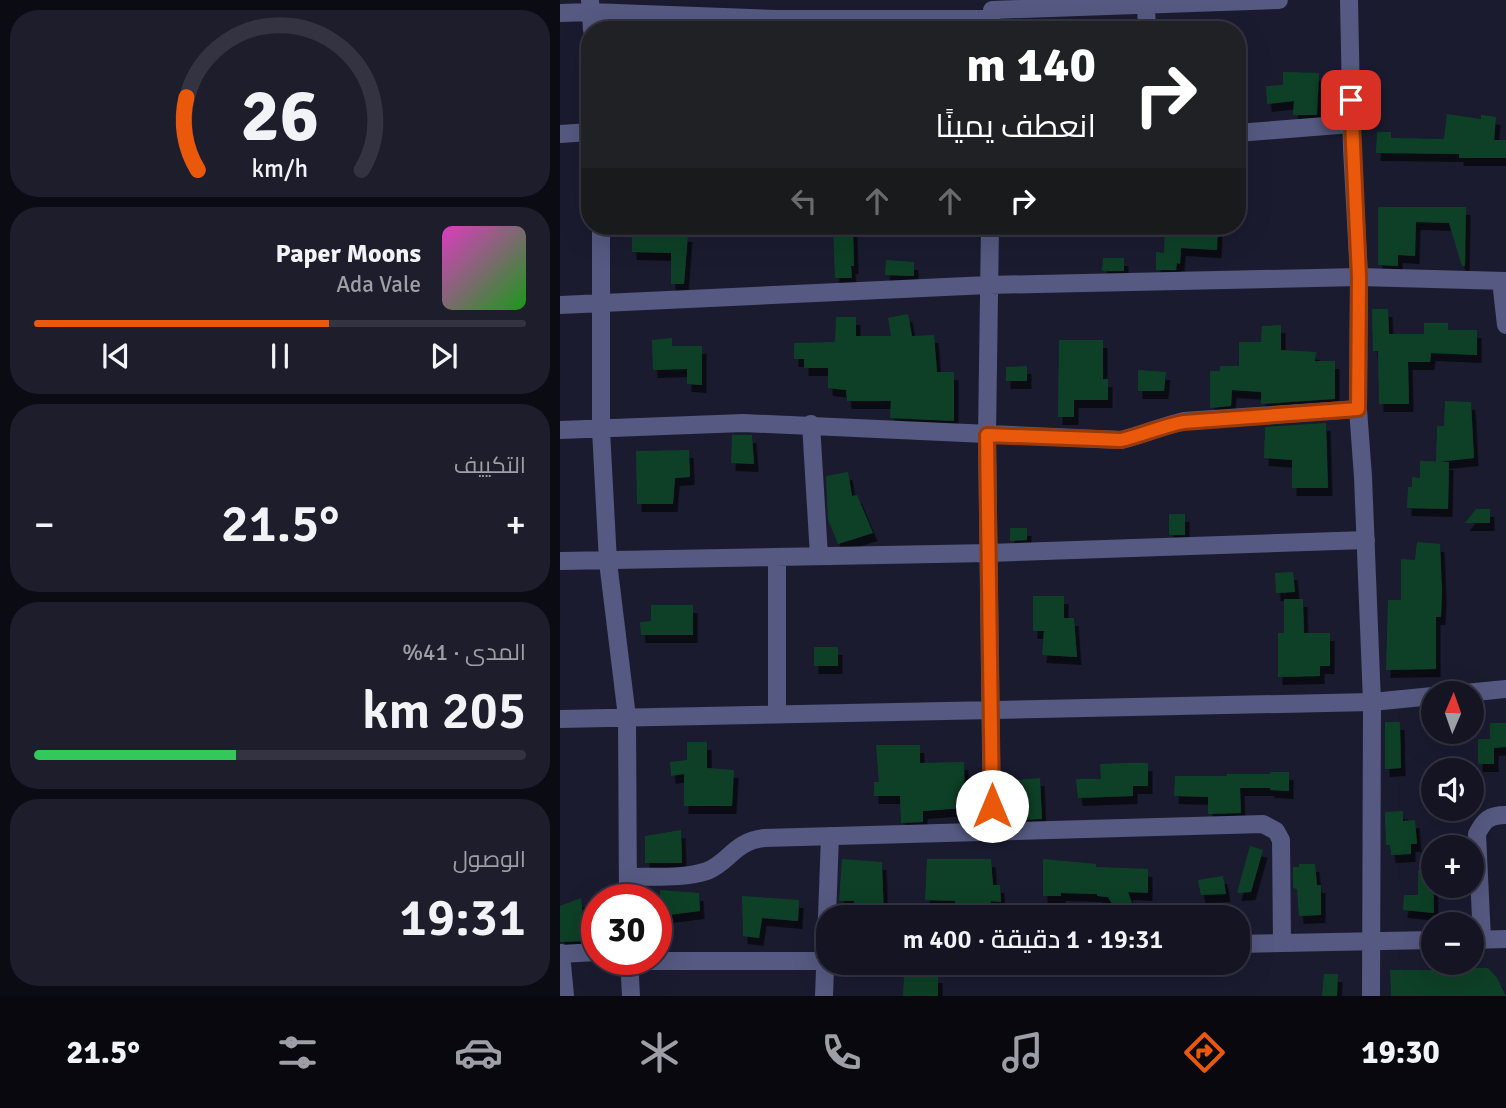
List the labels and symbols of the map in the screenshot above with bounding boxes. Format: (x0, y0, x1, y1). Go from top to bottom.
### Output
pin (1321, 70, 1381, 130)
north arrow (1421, 681, 1484, 744)
position arrow (955, 769, 1029, 843)
speed limit sign: 30 (581, 884, 672, 975)

